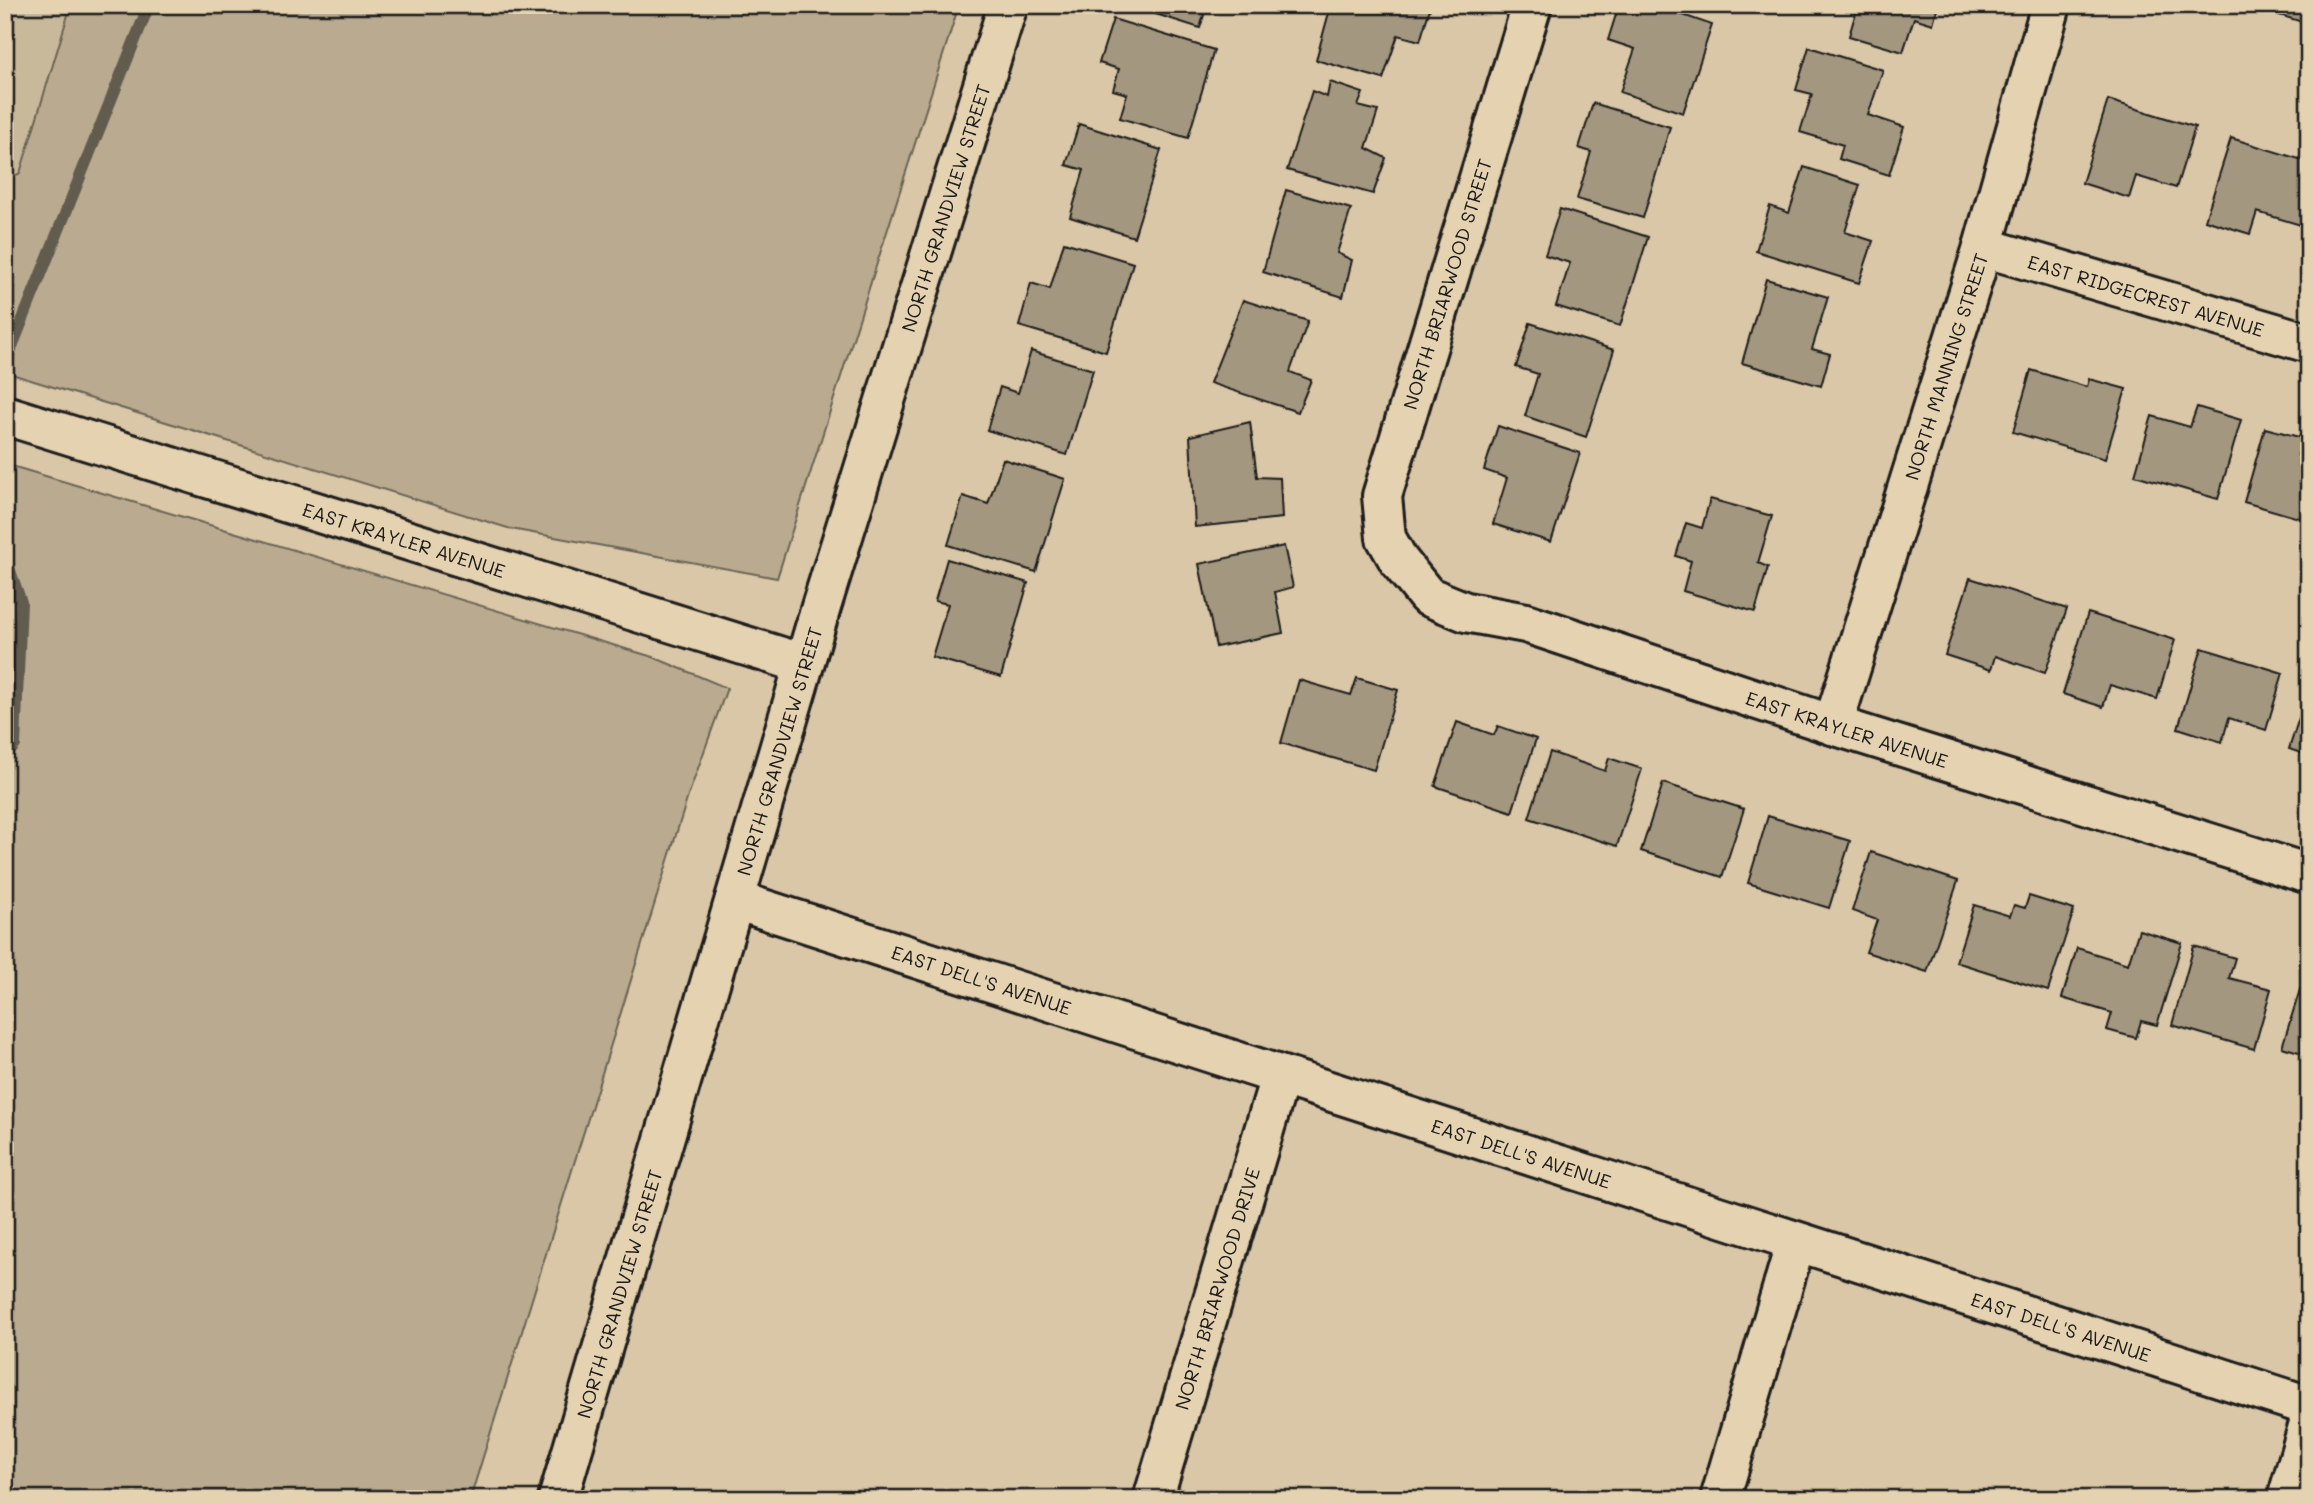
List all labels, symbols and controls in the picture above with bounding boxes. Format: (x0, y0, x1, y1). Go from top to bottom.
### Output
street label: NORTH GRANDVIEW STREET (895, 81, 995, 335)
street label: NORTH BRIARWOOD STREET (1397, 156, 1497, 412)
street label: EAST RIDGECREST AVENUE (2025, 248, 2267, 342)
street label: NORTH MANNING STREET (1898, 250, 1993, 483)
street label: EAST KRAYLER AVENUE (300, 496, 509, 583)
street label: NORTH GRANDVIEW STREET (730, 624, 827, 878)
street label: EAST KRAYLER AVENUE (1743, 684, 1951, 773)
street label: EAST DELL'S AVENUE (889, 939, 1075, 1020)
street label: EAST DELL'S AVENUE (1428, 1112, 1615, 1193)
street label: NORTH BRIARWOOD DRIVE (1168, 1164, 1265, 1413)
street label: NORTH GRANDVIEW STREET (570, 1166, 667, 1421)
street label: EAST DELL'S AVENUE (1968, 1286, 2154, 1367)

